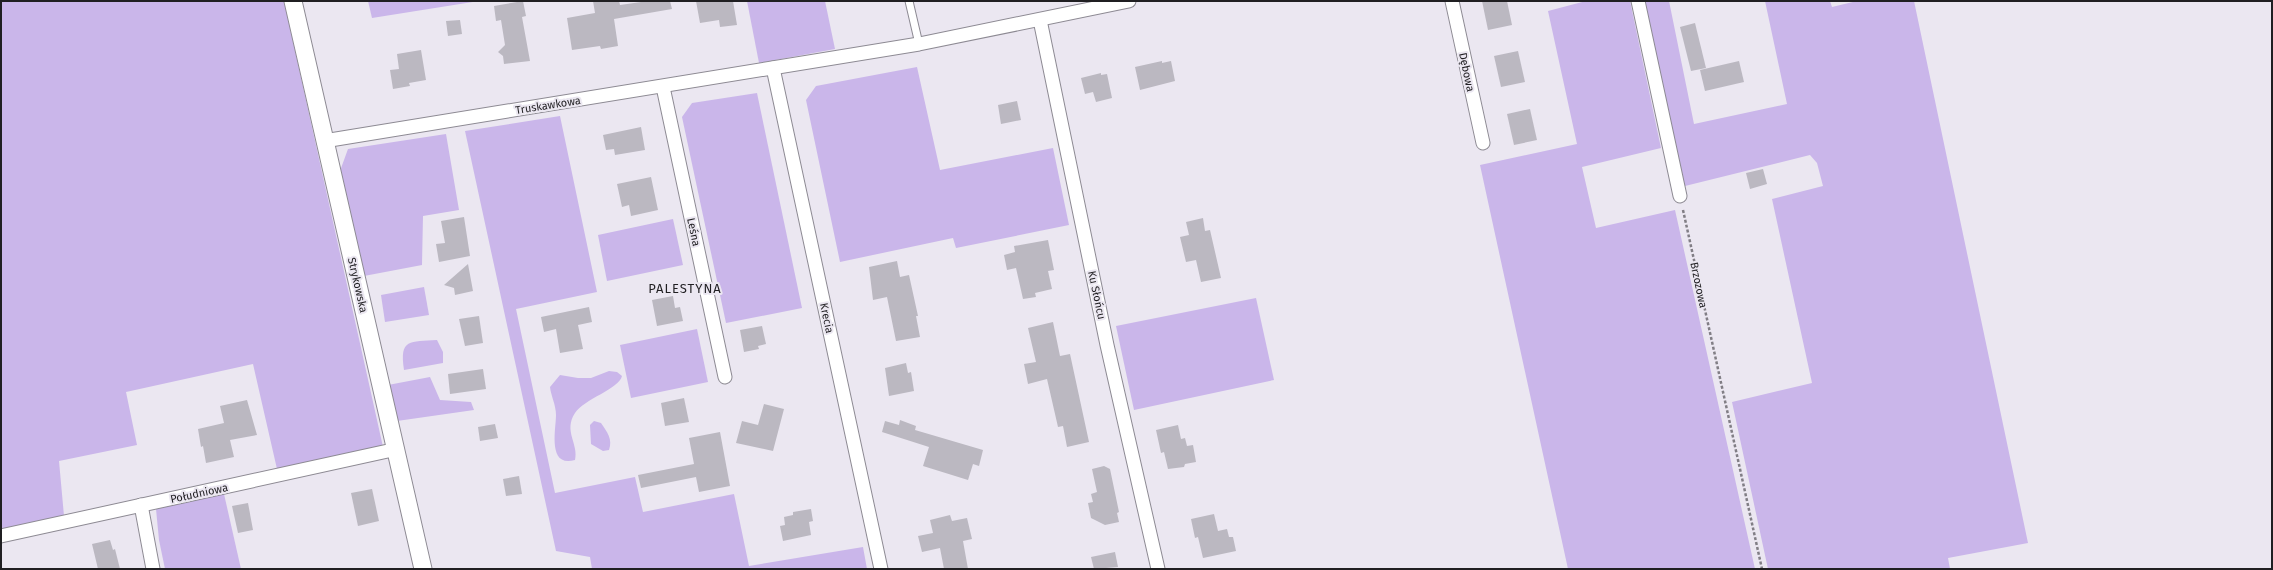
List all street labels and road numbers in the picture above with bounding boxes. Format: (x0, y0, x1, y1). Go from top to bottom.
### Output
street label: Dębowa (1456, 51, 1477, 93)
street label: Truskawkowa (514, 94, 582, 117)
street label: Leśna (684, 217, 703, 248)
street label: Strykowska (345, 256, 370, 314)
street label: Brzozowa (1687, 261, 1710, 309)
street label: Ku Słońcu (1085, 270, 1108, 321)
street label: Krecia (817, 302, 836, 335)
street label: Południowa (169, 481, 229, 506)

